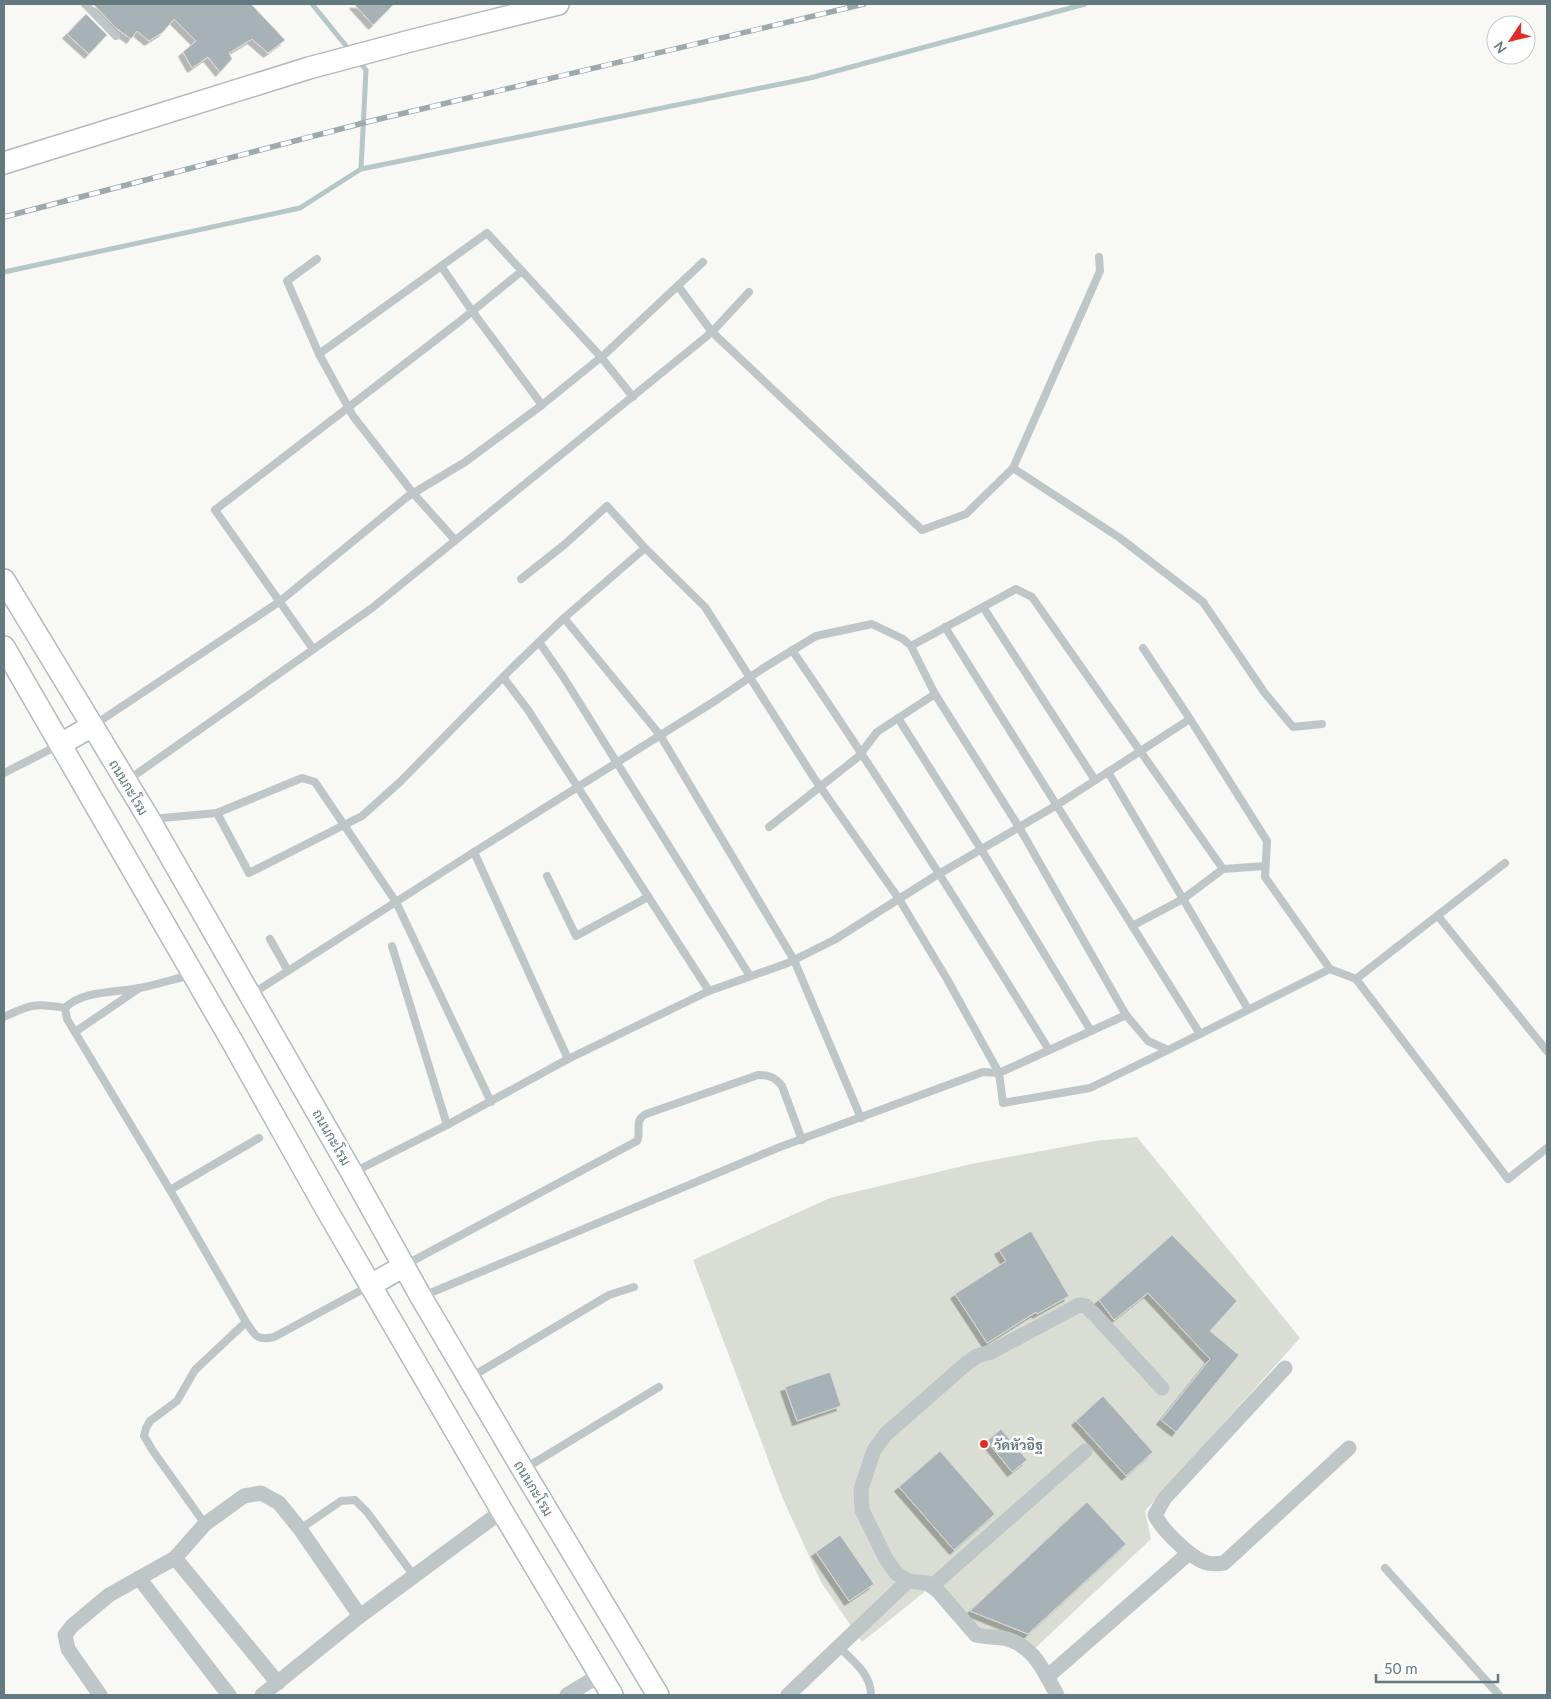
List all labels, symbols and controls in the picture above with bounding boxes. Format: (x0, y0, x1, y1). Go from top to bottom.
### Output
north arrow (1486, 15, 1536, 65)
text: N (1490, 38, 1510, 57)
street label: ถนนกะโรม (106, 756, 152, 818)
street label: ถนนกะโรม (309, 1106, 355, 1168)
place label: วัดหัวอิฐ (994, 1436, 1043, 1455)
marker: วัดหัวอิฐ (978, 1438, 990, 1450)
street label: ถนนกะโรม (511, 1457, 557, 1519)
scale bar (1376, 1652, 1498, 1684)
text: 50 m (1384, 1659, 1418, 1677)

